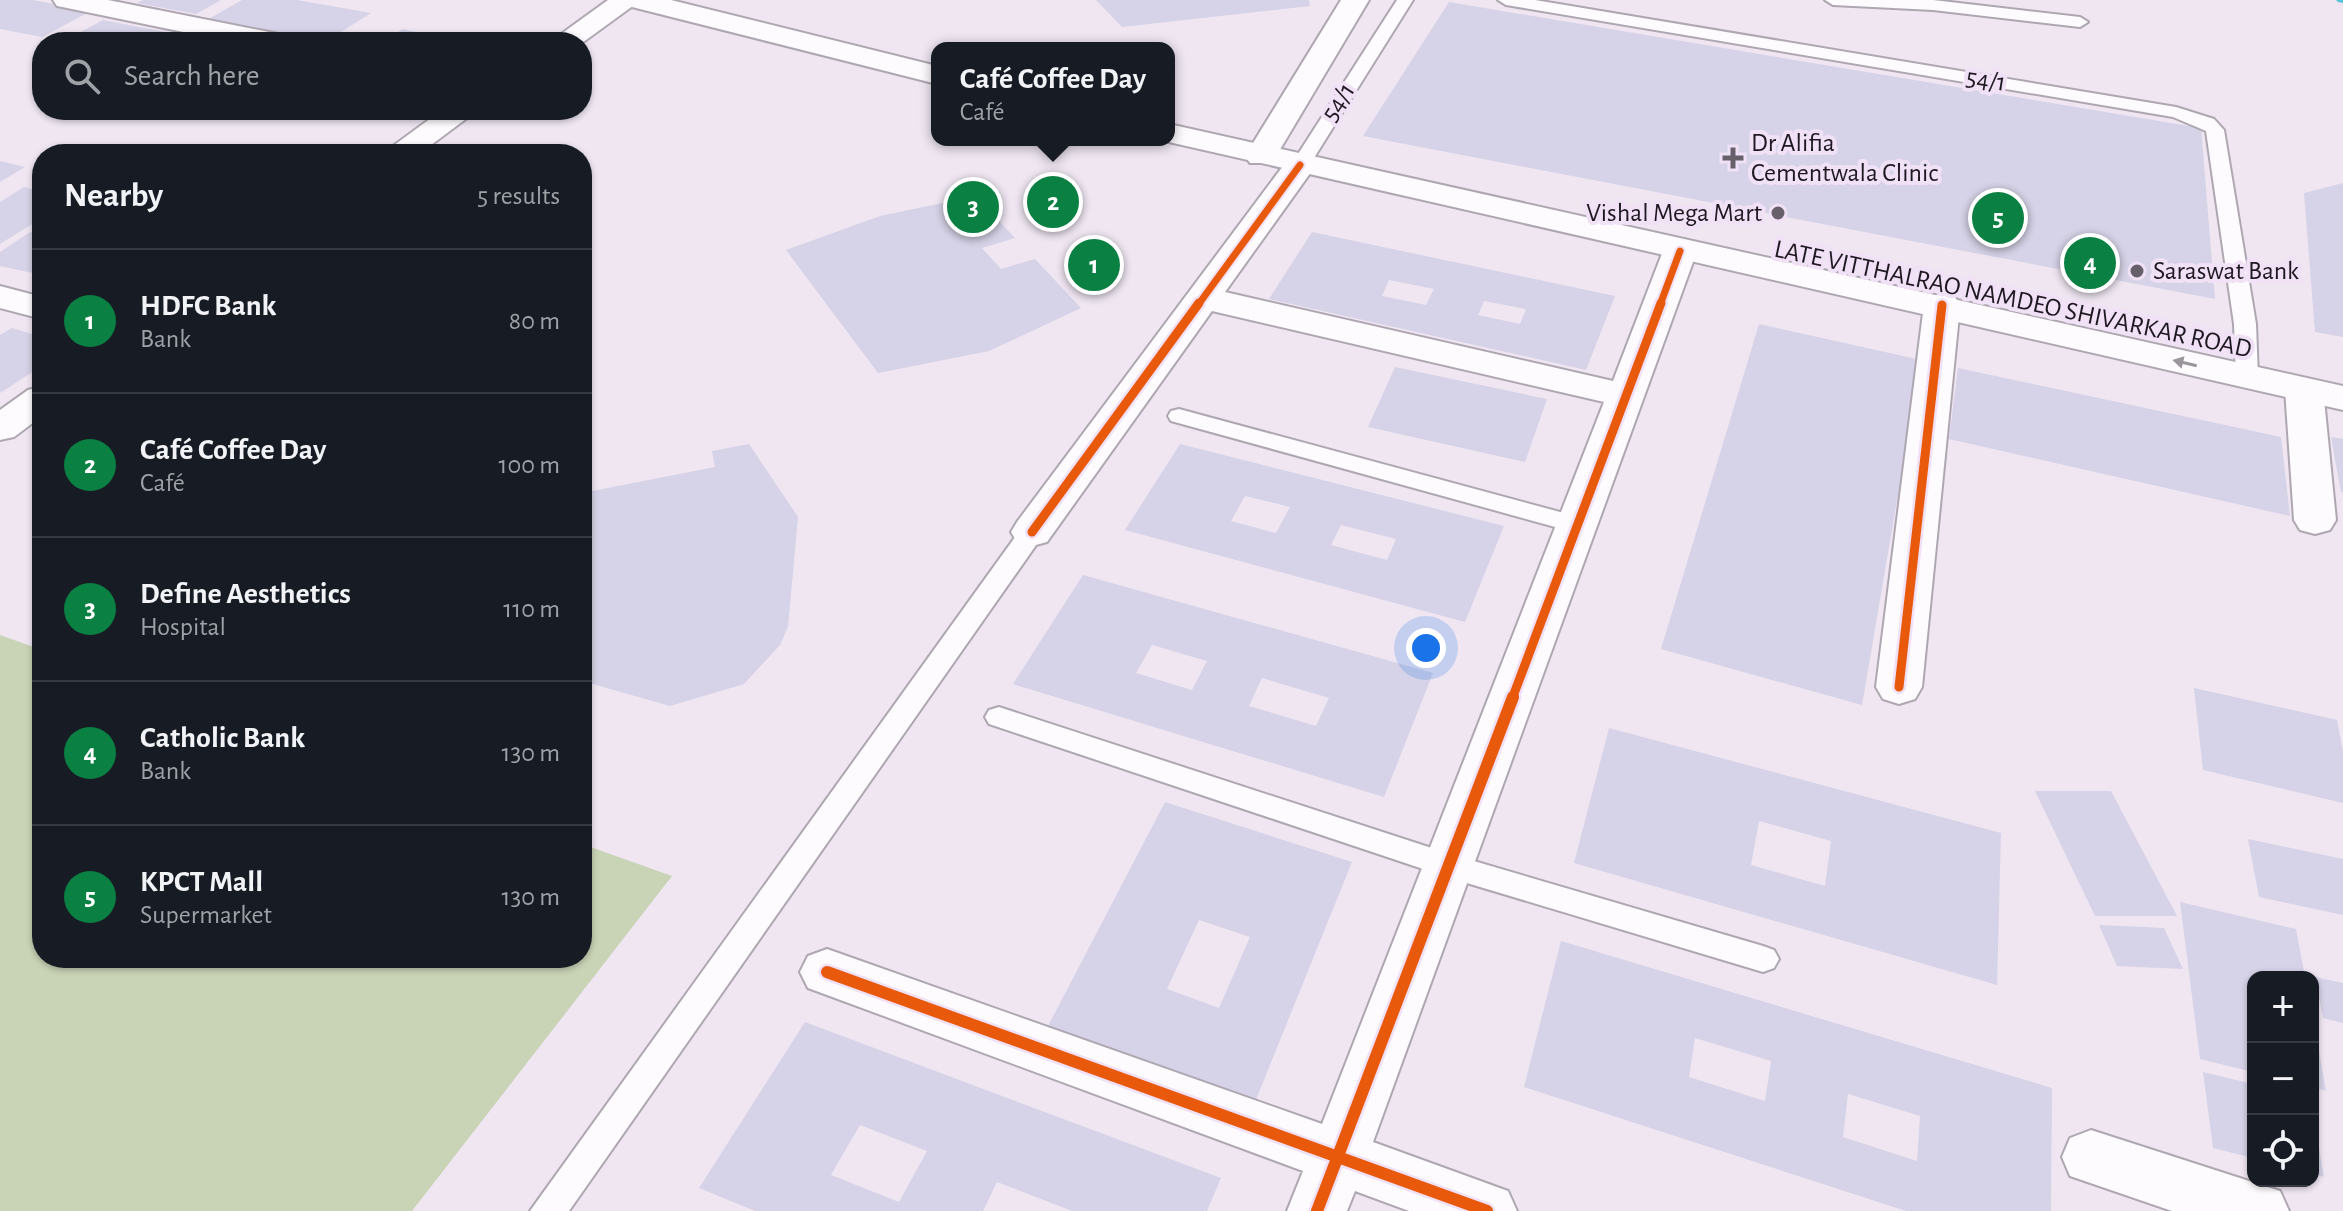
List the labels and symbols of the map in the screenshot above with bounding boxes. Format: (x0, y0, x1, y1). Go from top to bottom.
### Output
street label: 54/1 (1964, 64, 2008, 96)
street label: 54/1 (1316, 78, 1360, 126)
place label: Dr Alifia Cementwala Clinic (1751, 130, 1938, 186)
marker: Dr Alifia Cementwala Clinic (1722, 147, 1744, 169)
pin: 2 (1027, 172, 1079, 232)
pin: 3 (947, 177, 999, 237)
pin: 5 (1972, 188, 2024, 248)
place label: Vishal Mega Mart (1586, 200, 1762, 226)
marker: Vishal Mega Mart (1769, 204, 1787, 222)
pin: 4 (2064, 233, 2116, 293)
pin: 1 (1068, 235, 1120, 295)
street label: LATE VITTHALRAO NAMDEO SHIVARKAR ROAD (1772, 236, 2254, 362)
place label: Saraswat Bank (2153, 258, 2299, 284)
marker: Saraswat Bank (2128, 262, 2146, 280)
one-way arrow (2172, 356, 2197, 369)
your location (1406, 628, 1446, 668)

